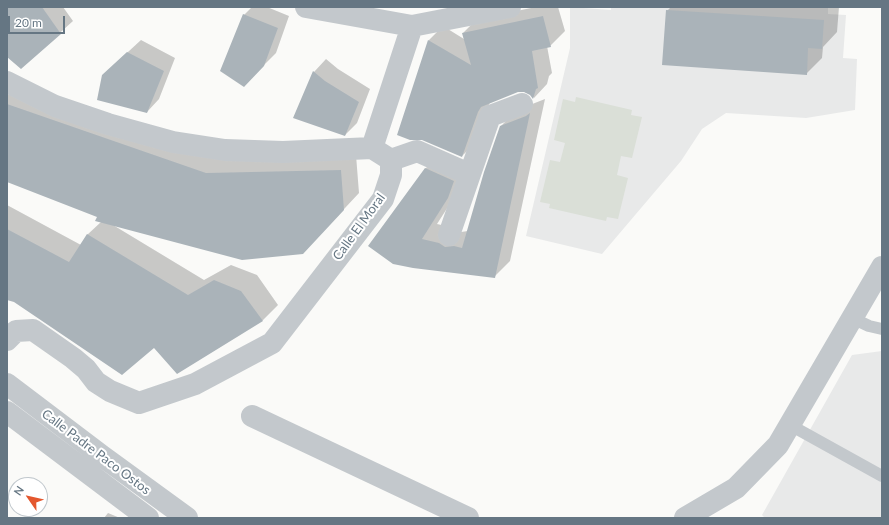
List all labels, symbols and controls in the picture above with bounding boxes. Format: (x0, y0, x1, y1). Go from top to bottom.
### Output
scale bar (10, 8, 67, 34)
text: 20 m (15, 15, 42, 30)
street label: Calle El Moral (330, 191, 388, 263)
street label: Calle Padre Paco Ostos (39, 406, 153, 498)
north arrow (8, 477, 48, 517)
text: N (11, 483, 26, 498)

